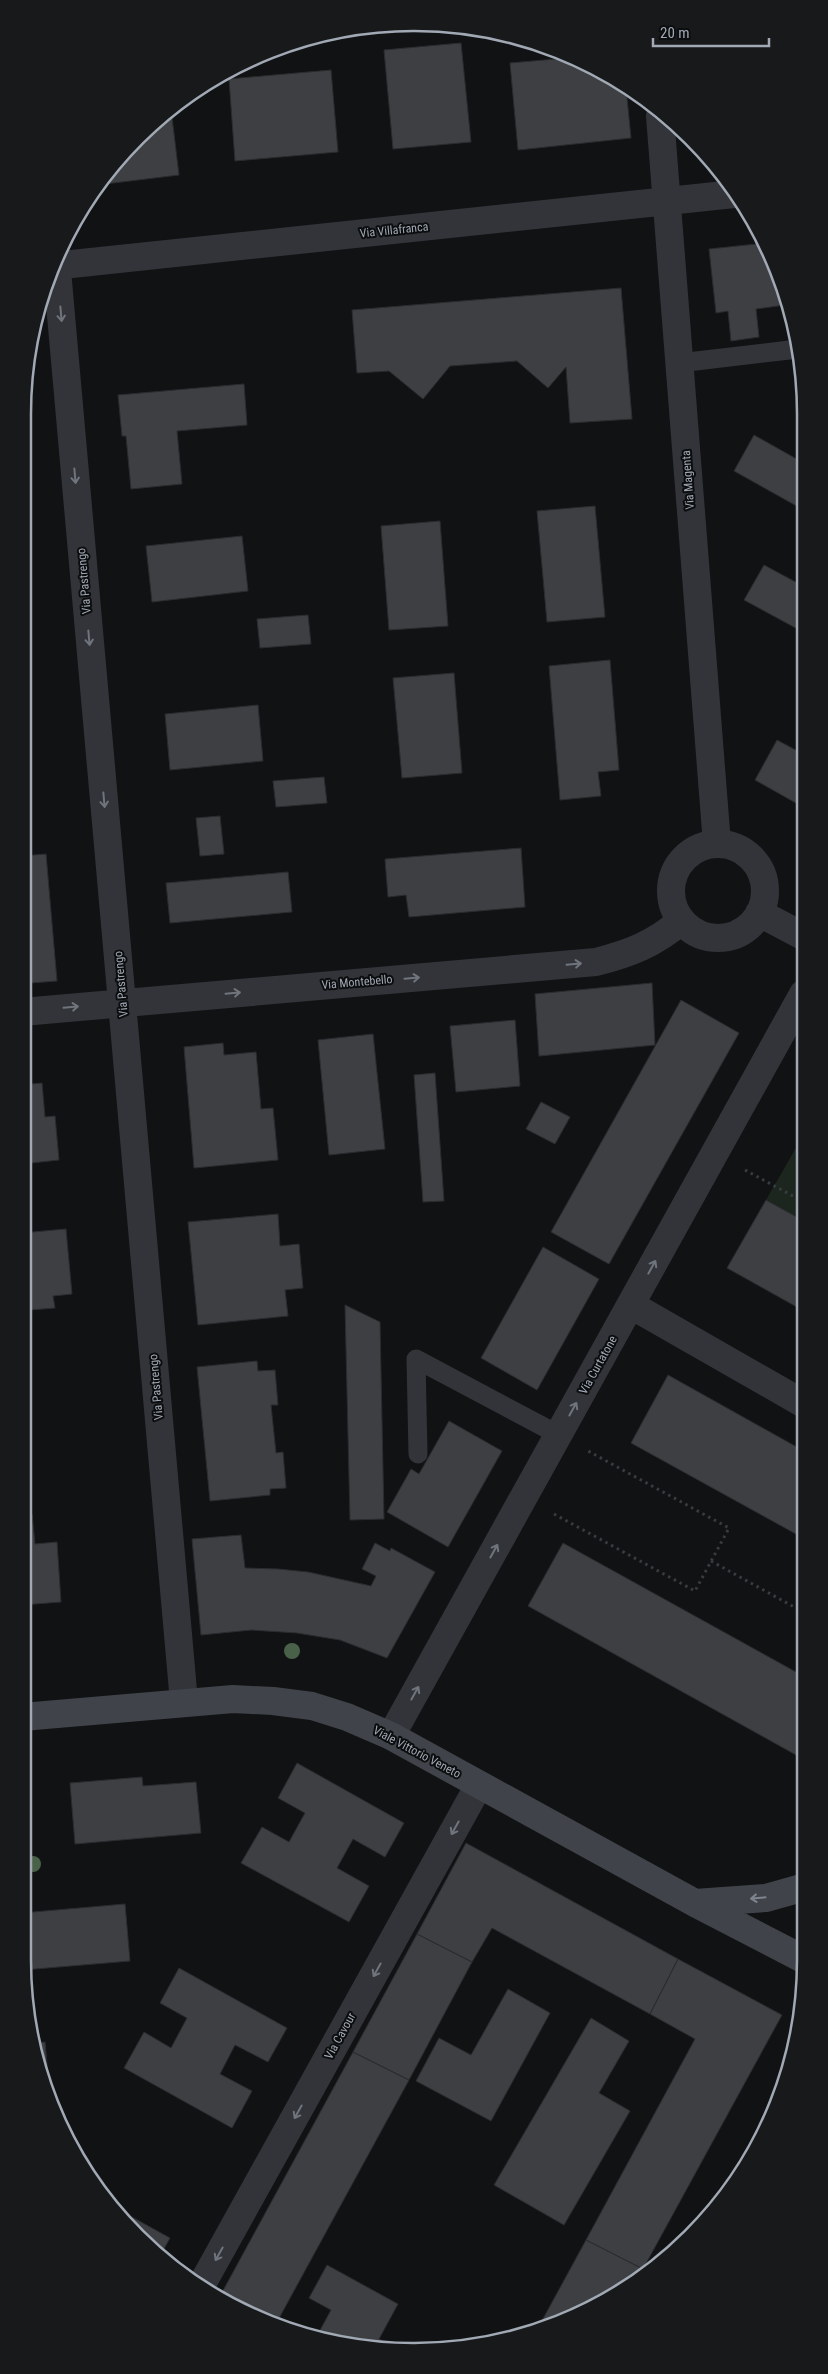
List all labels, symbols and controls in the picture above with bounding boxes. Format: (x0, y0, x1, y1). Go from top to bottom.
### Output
scale bar (653, 15, 769, 47)
text: 20 m (660, 24, 690, 42)
street label: Via Villafranca (359, 219, 429, 241)
one-way arrow (56, 306, 66, 322)
street label: Via Magenta (679, 450, 697, 510)
one-way arrow (70, 468, 80, 484)
street label: Via Pastrengo (74, 547, 94, 615)
one-way arrow (85, 630, 94, 646)
one-way arrow (99, 791, 109, 807)
street label: Via Pastrengo (111, 950, 131, 1018)
one-way arrow (566, 959, 582, 968)
street label: Via Montebello (321, 972, 393, 992)
one-way arrow (404, 973, 420, 982)
one-way arrow (225, 988, 241, 998)
one-way arrow (63, 1002, 79, 1012)
one-way arrow (648, 1260, 657, 1275)
street label: Via Curtatone (576, 1333, 620, 1397)
street label: Via Pastrengo (146, 1353, 166, 1421)
one-way arrow (568, 1402, 578, 1417)
one-way arrow (489, 1544, 499, 1559)
one-way arrow (410, 1686, 420, 1701)
street label: Viale Vittorio Veneto (371, 1723, 463, 1781)
one-way arrow (450, 1820, 460, 1835)
one-way arrow (750, 1894, 766, 1903)
one-way arrow (371, 1962, 381, 1977)
street label: Via Cavour (322, 2010, 359, 2062)
one-way arrow (292, 2104, 302, 2119)
one-way arrow (213, 2246, 223, 2261)

